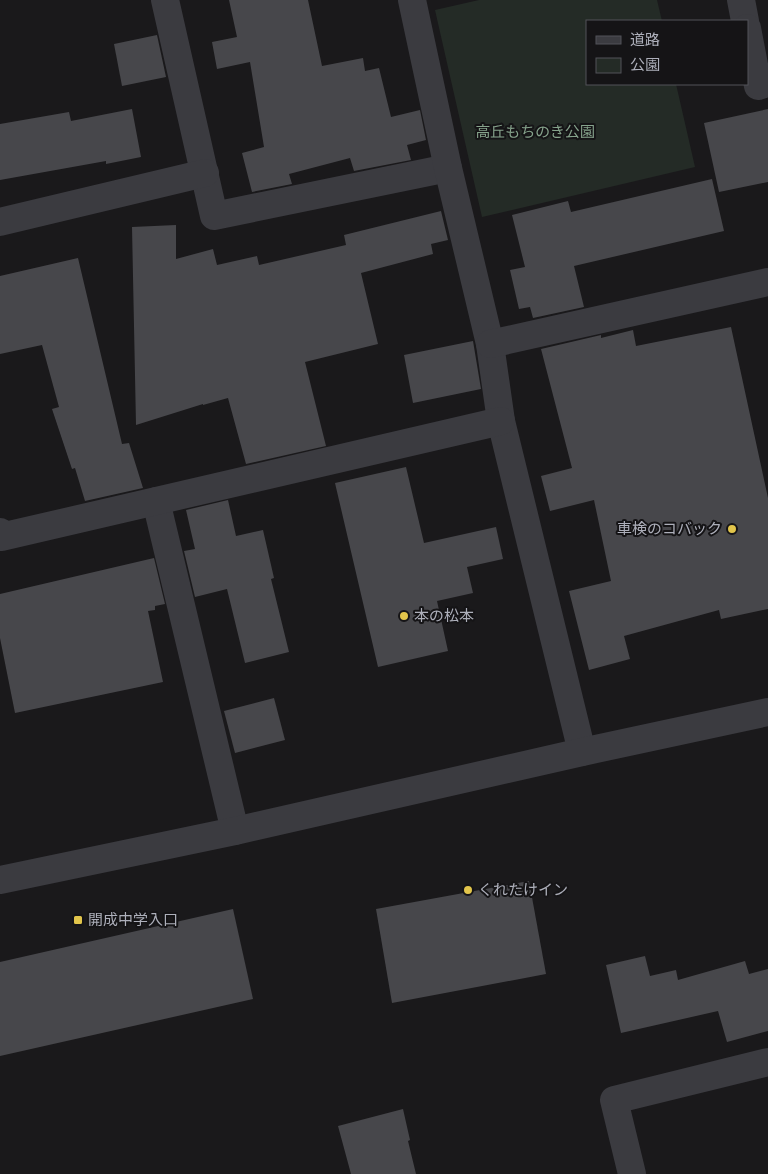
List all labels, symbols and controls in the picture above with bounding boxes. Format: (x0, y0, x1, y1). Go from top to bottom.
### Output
legend (586, 20, 748, 85)
text: 道路 (630, 28, 660, 51)
text: 公園 (630, 53, 660, 76)
park label: 高丘もちのき公園 (475, 120, 595, 143)
place label: 車検のコバック (617, 517, 722, 540)
marker: 車検のコバック (726, 523, 738, 535)
place label: 本の松本 (414, 604, 474, 627)
marker: 本の松本 (398, 610, 410, 622)
place label: くれたけイン (478, 878, 568, 901)
marker: くれたけイン (462, 884, 474, 896)
place label: 開成中学入口 (88, 908, 178, 931)
marker: 開成中学入口 (72, 914, 84, 926)

